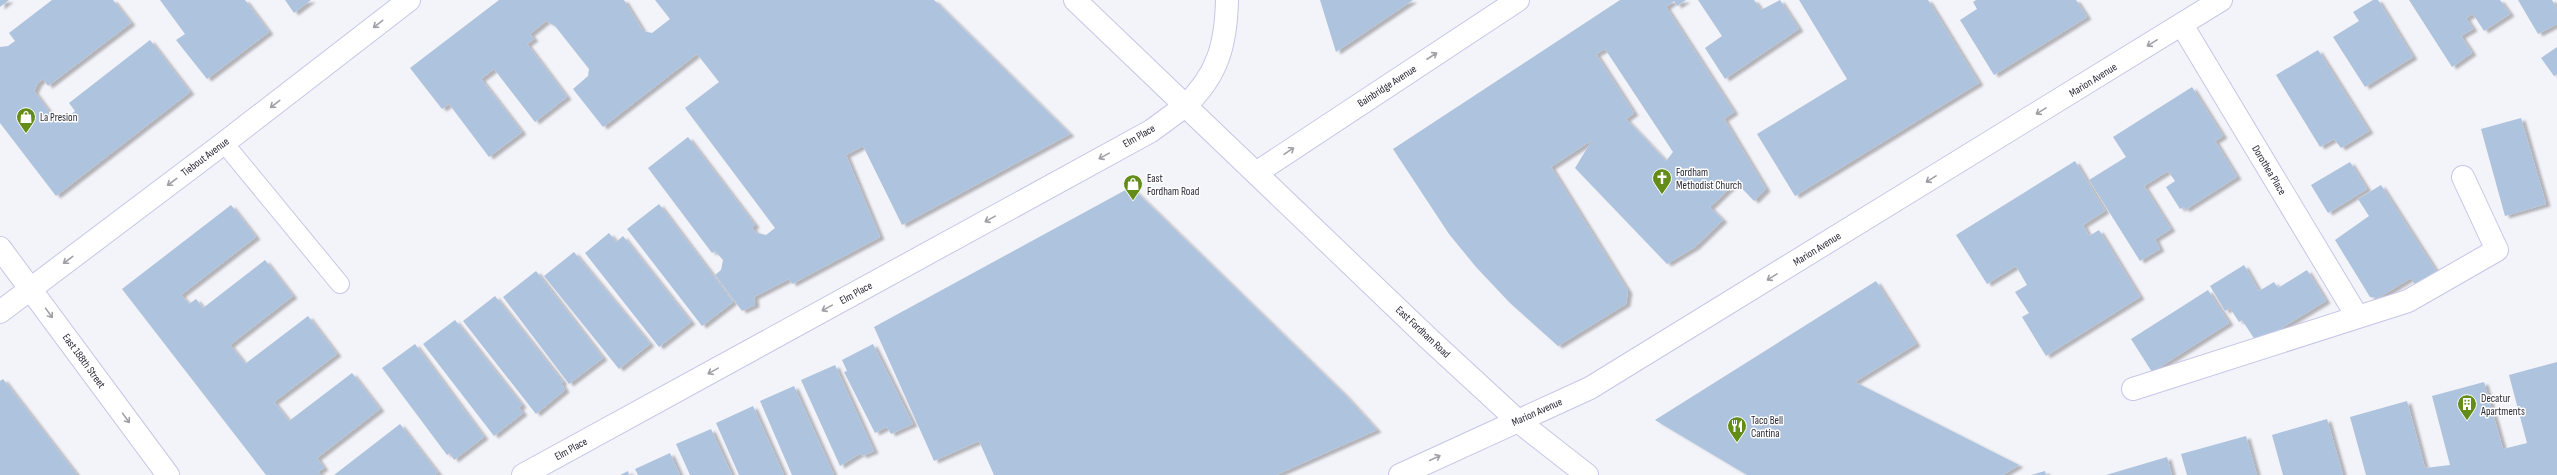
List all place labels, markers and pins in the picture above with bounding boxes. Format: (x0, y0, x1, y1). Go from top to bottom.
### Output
shop icon: La Presion (15, 106, 37, 134)
place label: La Presion (40, 111, 78, 124)
place label: Fordham Methodist Church (1676, 166, 1742, 192)
church icon: Fordham Methodist Church (1651, 167, 1673, 195)
place label: East Fordham Road (1147, 172, 1200, 198)
shop icon: East Fordham Road (1122, 173, 1144, 201)
place label: Decatur Apartments (2480, 392, 2525, 418)
building icon: Decatur Apartments (2456, 393, 2478, 421)
place label: Taco Bell Cantina (1751, 414, 1783, 440)
restaurant icon: Taco Bell Cantina (1726, 415, 1748, 443)

